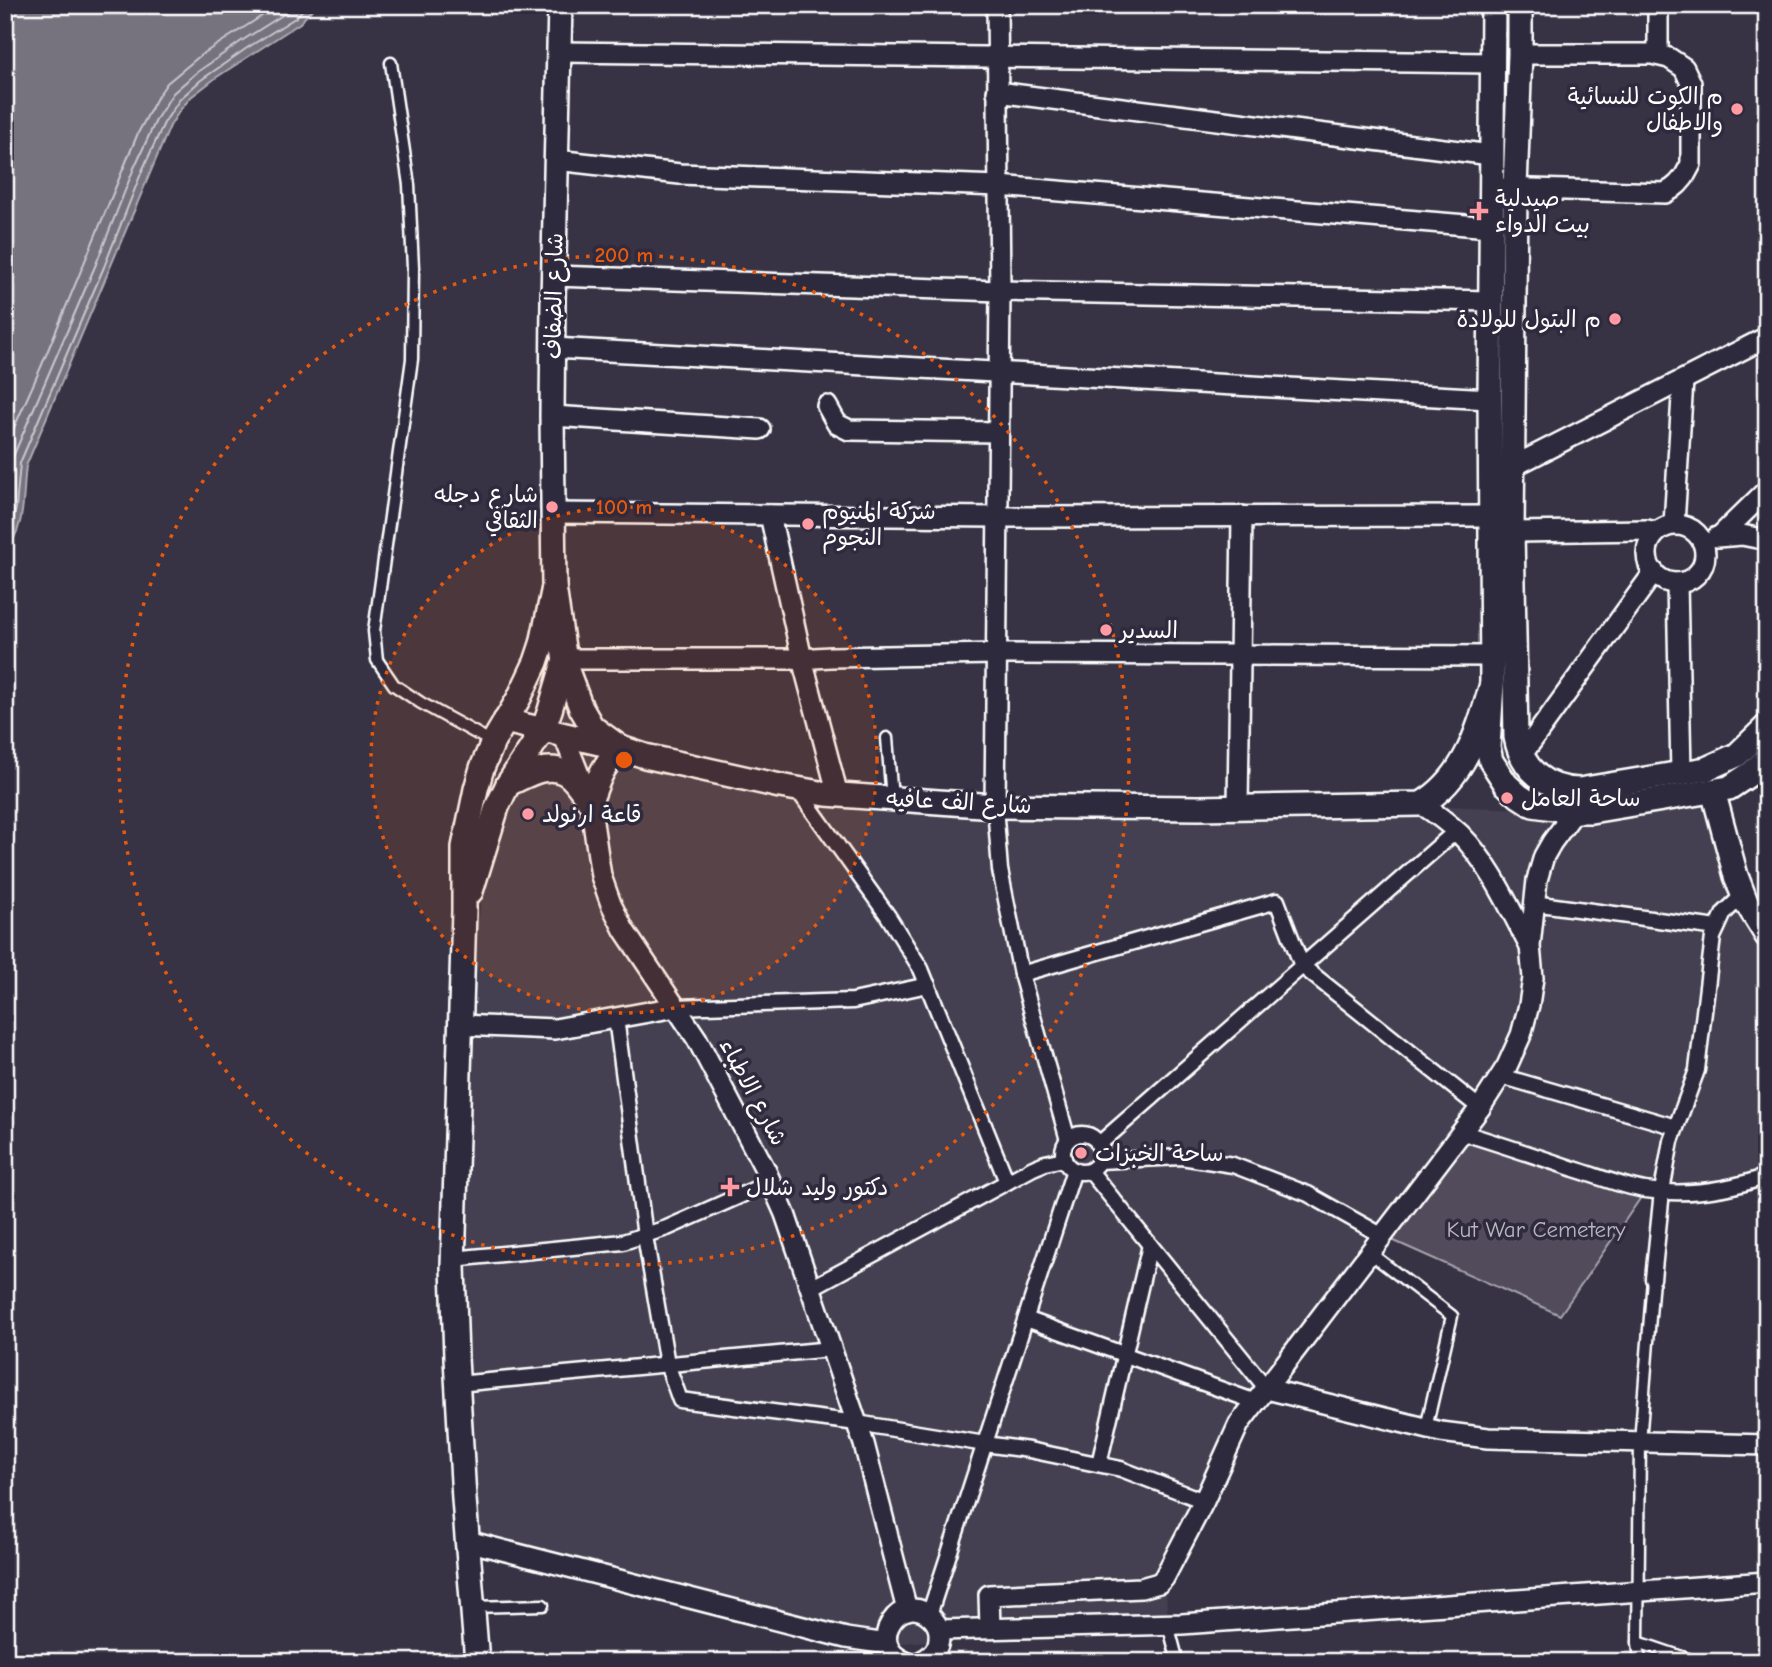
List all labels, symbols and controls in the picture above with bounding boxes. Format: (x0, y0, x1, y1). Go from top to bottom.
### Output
place label: م الكوت للنسائية والاطفال (1568, 83, 1723, 137)
marker: م الكوت للنسائية والاطفال (1729, 101, 1745, 117)
place label: صيدلية بيت الدواء (1495, 185, 1590, 238)
marker: صيدلية بيت الدواء (1469, 201, 1489, 221)
street label: شارع الضفاف (539, 233, 571, 359)
text: 200 m (595, 243, 653, 267)
place label: م البتول للولادة (1456, 306, 1601, 337)
marker: م البتول للولادة (1607, 311, 1623, 327)
place label: شارع دجله الثقافي (434, 481, 538, 537)
text: 100 m (596, 495, 652, 519)
place label: شركة المنيوم النجوم (822, 498, 936, 554)
marker: شارع دجله الثقافي (544, 499, 560, 515)
marker: شركة المنيوم النجوم (800, 516, 816, 532)
place label: السدير (1118, 617, 1178, 644)
marker: السدير (1098, 622, 1114, 638)
centre of rings (612, 748, 636, 772)
street label: شارع الف عافيه (885, 785, 1033, 821)
place label: ساحة العامل (1521, 785, 1640, 812)
marker: ساحة العامل (1499, 790, 1515, 806)
place label: قاعة ارنولد (542, 801, 642, 828)
marker: قاعة ارنولد (520, 806, 536, 822)
street label: شارع الاطباء (712, 1034, 792, 1151)
place label: ساحة الخبزات (1095, 1140, 1223, 1167)
marker: ساحة الخبزات (1073, 1145, 1089, 1161)
place label: دكتور وليد شلال (746, 1174, 889, 1201)
marker: دكتور وليد شلال (720, 1177, 740, 1197)
park label: Kut War Cemetery (1447, 1216, 1626, 1243)

